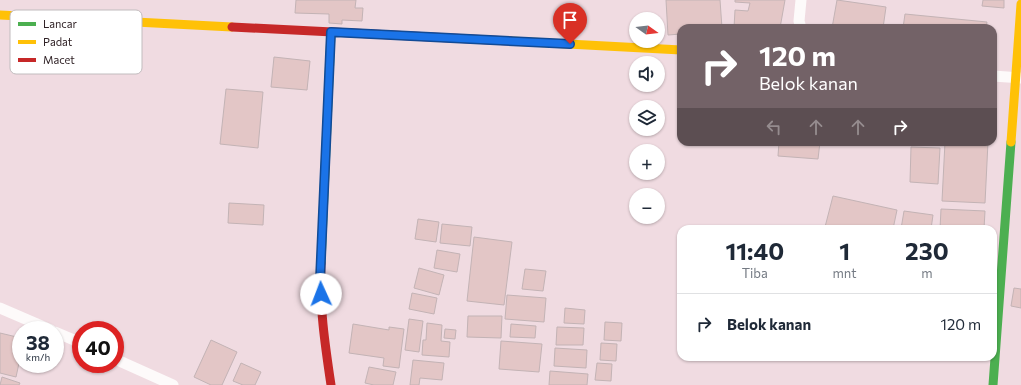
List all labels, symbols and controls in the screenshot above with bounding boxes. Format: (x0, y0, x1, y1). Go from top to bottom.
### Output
pin (553, 3, 587, 44)
icon: arrive (559, 9, 581, 31)
legend (10, 10, 142, 74)
north arrow (629, 12, 665, 48)
map controls (629, 12, 665, 224)
text: Lancar (43, 17, 78, 30)
text: Padat (43, 35, 73, 48)
text: 120 m (759, 38, 836, 72)
icon: right (693, 40, 745, 92)
text: Macet (43, 53, 75, 66)
button: sound (629, 56, 665, 92)
text: Belok kanan (759, 72, 858, 94)
button: layers (629, 100, 665, 136)
icon: left (763, 116, 785, 138)
icon: ahead (805, 116, 827, 138)
icon: ahead (847, 116, 869, 138)
icon: right (889, 116, 911, 138)
button: + (629, 144, 665, 180)
button: − (629, 188, 665, 224)
text: 11:40 (725, 236, 784, 265)
text: 1 (839, 236, 850, 265)
text: 230 (905, 236, 949, 265)
text: Tiba (742, 265, 768, 281)
text: mnt (833, 265, 857, 281)
text: m (921, 265, 932, 281)
position arrow (300, 273, 342, 315)
icon: right (693, 313, 715, 335)
text: Belok kanan (727, 315, 811, 333)
text: 120 m (941, 315, 981, 333)
speed limit sign: 40 (72, 321, 124, 373)
text: 38 (26, 330, 50, 354)
text: km/h (26, 351, 50, 363)

